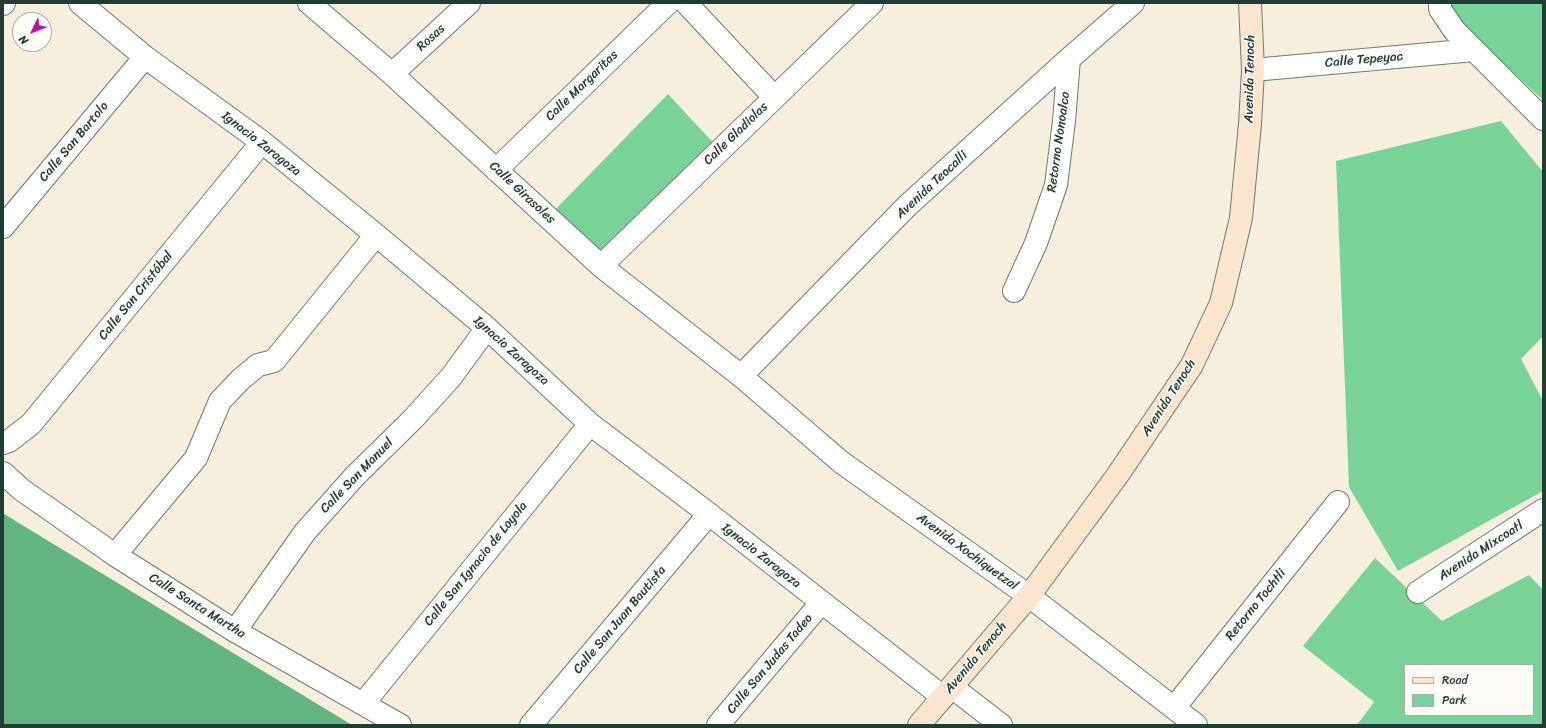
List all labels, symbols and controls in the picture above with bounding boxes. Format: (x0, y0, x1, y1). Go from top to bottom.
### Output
north arrow (12, 12, 52, 52)
street label: Rosas (414, 21, 448, 55)
text: N (14, 31, 33, 49)
street label: Avenida Tenoch (1241, 35, 1259, 123)
street label: Calle Margaritas (542, 47, 622, 125)
street label: Calle Tepeyac (1324, 49, 1404, 71)
street label: Retorno Nonoalco (1044, 91, 1074, 193)
street label: Calle San Bartolo (36, 99, 112, 185)
street label: Calle Gladiolas (701, 99, 771, 169)
street label: Ignacio Zaragoza (218, 108, 304, 180)
street label: Avenida Teocalli (893, 148, 971, 222)
street label: Calle Girasoles (486, 159, 558, 227)
street label: Calle San Cristóbal (96, 249, 176, 343)
street label: Ignacio Zaragoza (470, 313, 552, 389)
street label: Avenida Tenoch (1138, 357, 1200, 439)
street label: Calle San Manuel (317, 435, 397, 517)
street label: Calle San Ignacio de Loyola (421, 499, 531, 629)
street label: Avenida Xochiquetzal (913, 510, 1021, 594)
street label: Avenida Mixcoatl (1436, 518, 1526, 584)
street label: Ignacio Zaragoza (718, 520, 804, 592)
street label: Calle San Juan Bautista (570, 563, 670, 677)
street label: Retorno Tochtli (1222, 566, 1290, 644)
street label: Calle Santa Martha (146, 570, 248, 642)
street label: Calle San Judas Tadeo (724, 611, 816, 717)
street label: Avenida Tenoch (942, 619, 1010, 697)
legend (1404, 664, 1534, 716)
text: Road (1442, 669, 1468, 691)
text: Park (1442, 689, 1467, 711)

